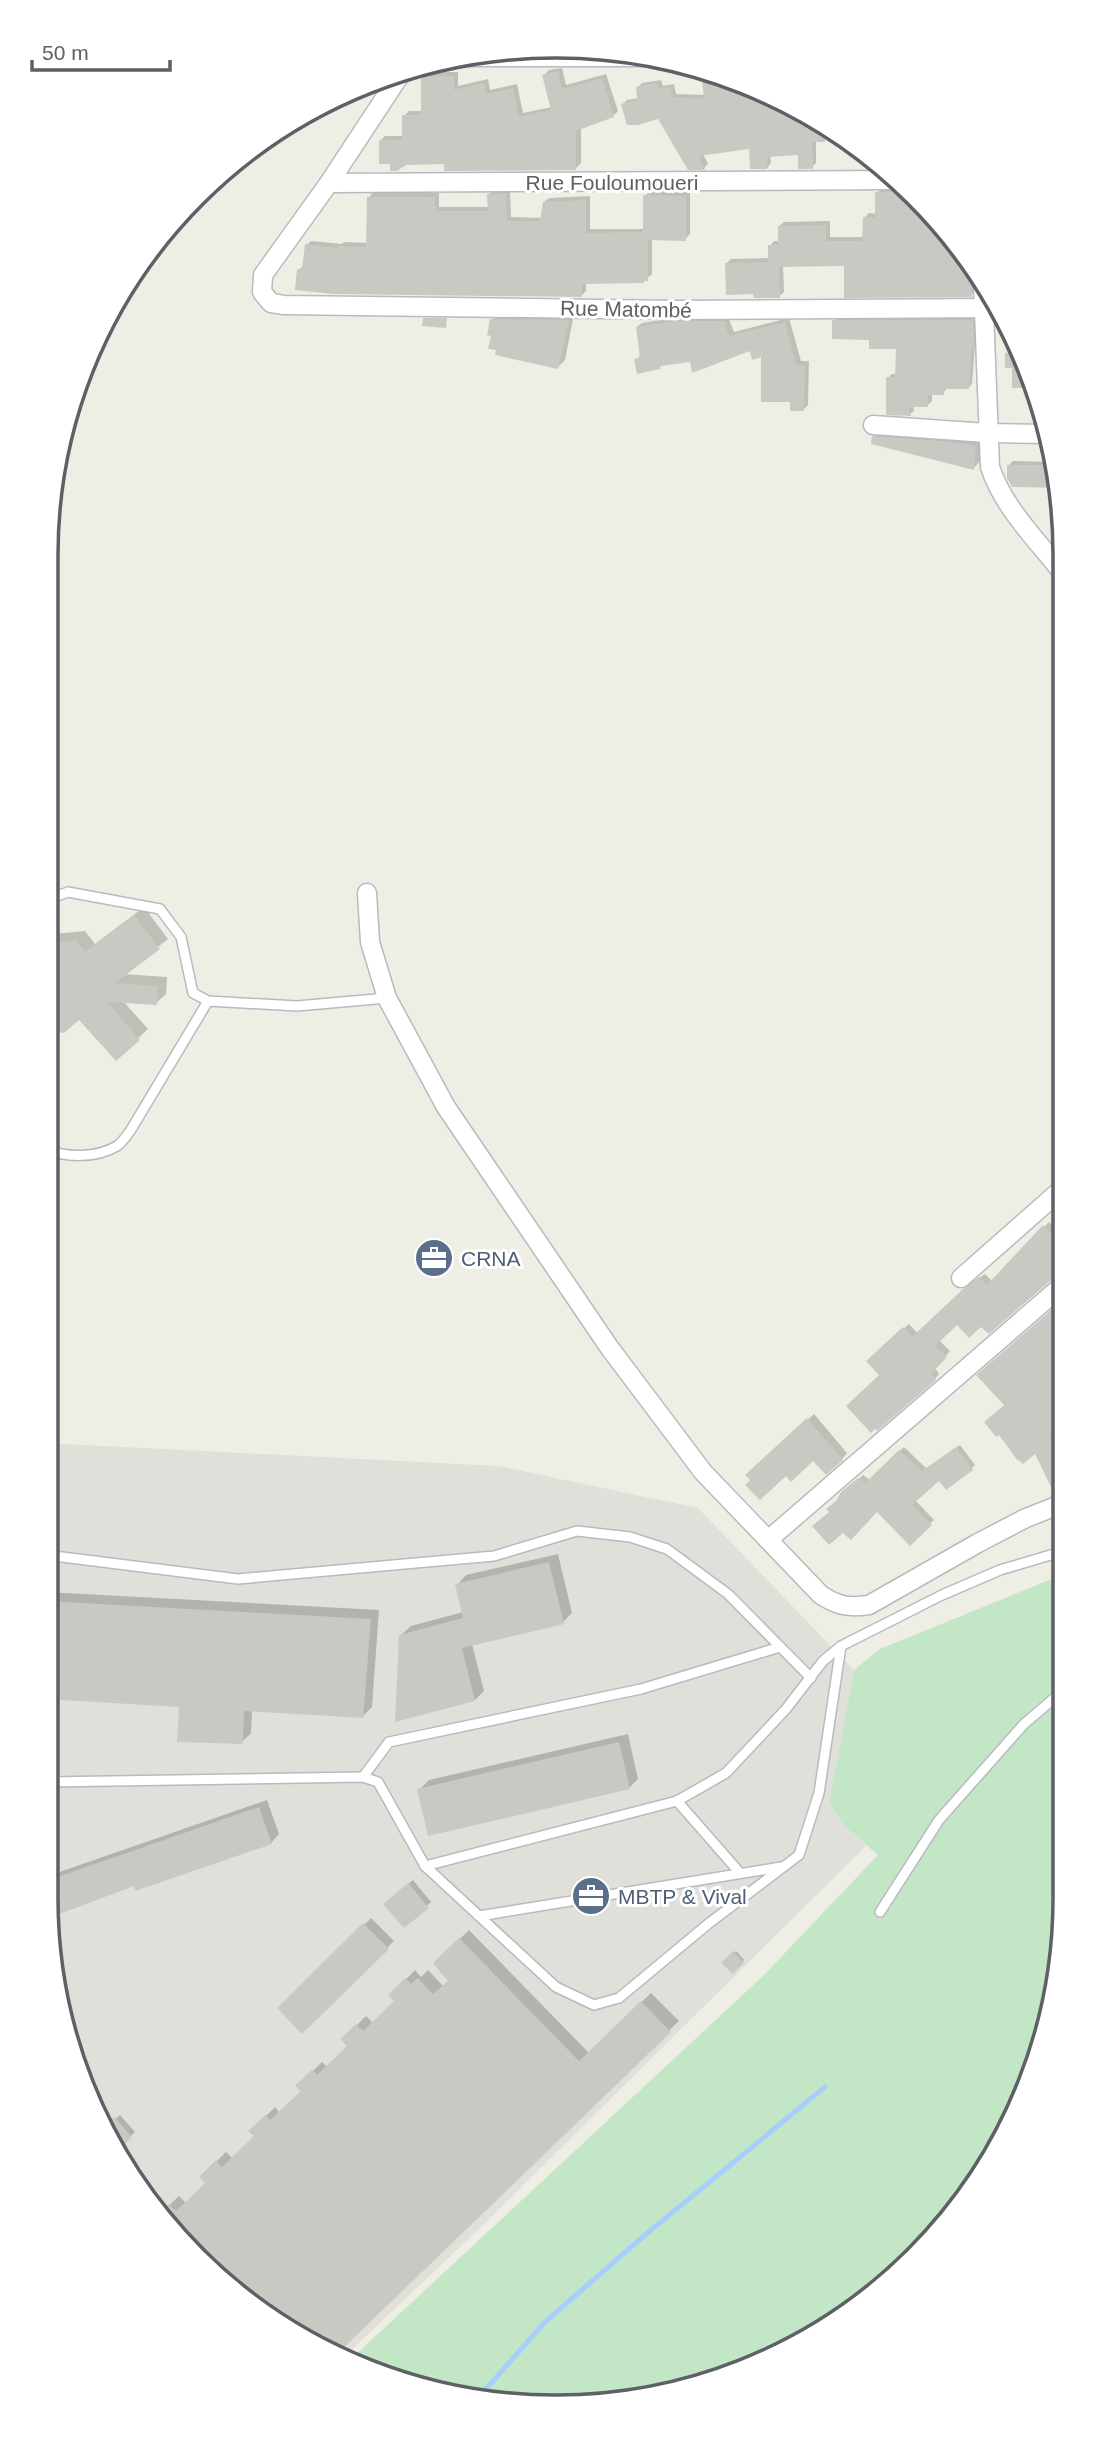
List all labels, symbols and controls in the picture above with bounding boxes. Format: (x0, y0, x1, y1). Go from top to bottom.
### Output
scale bar (32, 28, 170, 72)
text: 50 m (42, 41, 89, 64)
street label: Rue Fouloumoueri (526, 171, 698, 194)
street label: Rue Matombé (560, 296, 692, 322)
office icon: CRNA (413, 1237, 455, 1279)
place label: CRNA (461, 1247, 521, 1270)
office icon: MBTP & Vival (570, 1875, 612, 1917)
place label: MBTP & Vival (618, 1885, 747, 1908)

